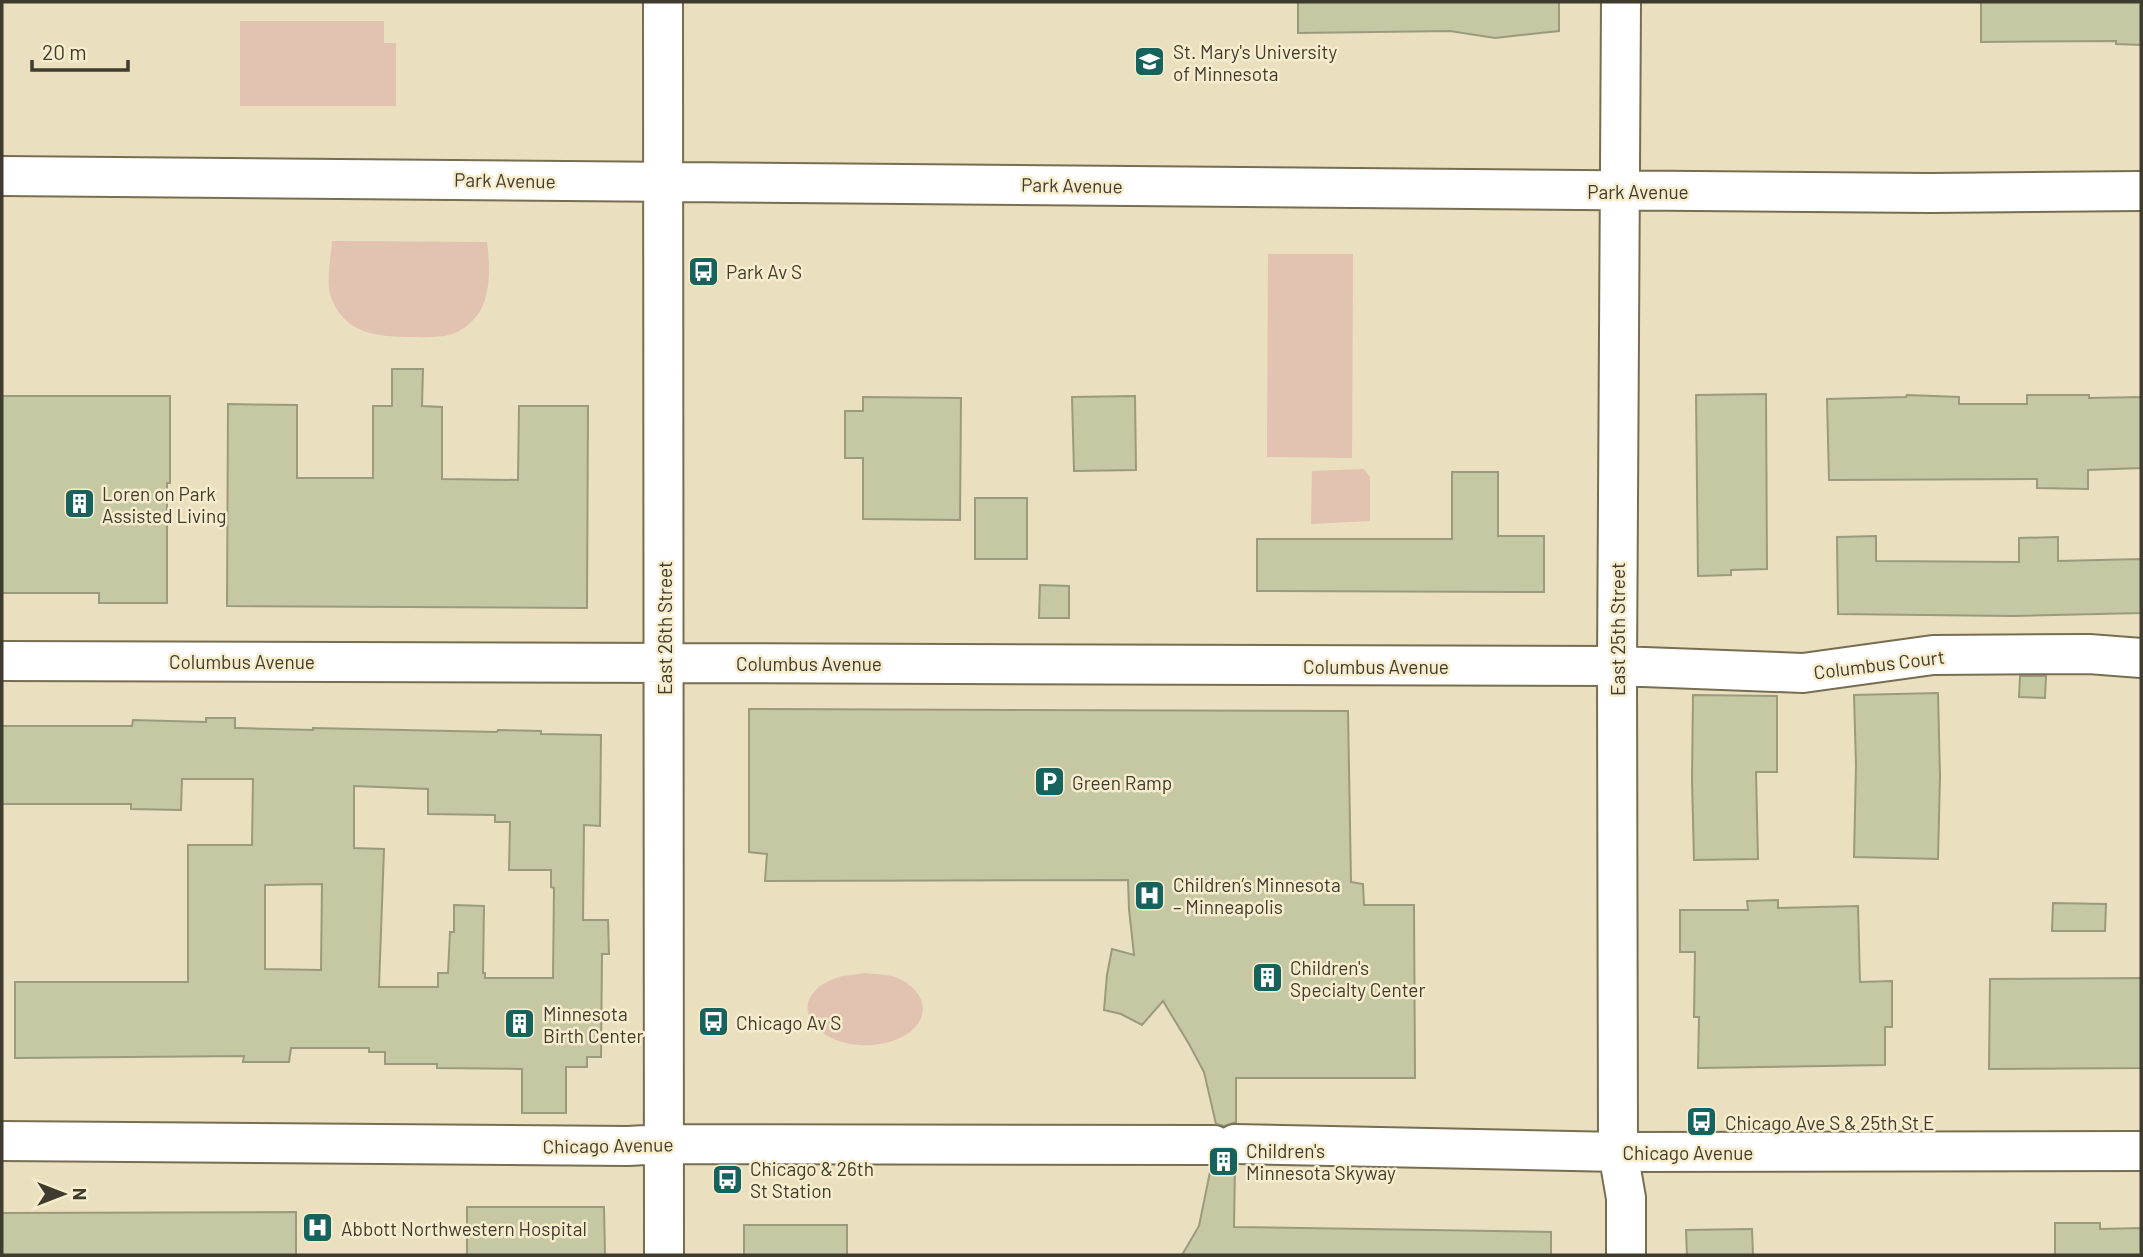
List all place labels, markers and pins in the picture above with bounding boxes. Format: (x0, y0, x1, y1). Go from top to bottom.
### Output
place label: St. Mary's University of Minnesota (1173, 40, 1338, 85)
school or university icon: St. Mary's University of Minnesota (1133, 45, 1167, 79)
bus stop icon: Park Av S (686, 254, 720, 288)
place label: Park Av S (726, 260, 802, 283)
place label: Loren on Park Assisted Living (102, 482, 226, 527)
building icon: Loren on Park Assisted Living (62, 487, 96, 521)
parking icon: Green Ramp (1032, 765, 1066, 799)
place label: Green Ramp (1072, 771, 1172, 794)
place label: Children’s Minnesota – Minneapolis (1173, 873, 1341, 918)
hospital icon: Children’s Minnesota – Minneapolis (1133, 878, 1167, 912)
place label: Children's Specialty Center (1290, 956, 1425, 1001)
building icon: Children's Specialty Center (1250, 961, 1284, 995)
place label: Minnesota Birth Center (543, 1002, 644, 1047)
bus stop icon: Chicago Av S (696, 1005, 730, 1039)
building icon: Minnesota Birth Center (503, 1007, 537, 1041)
place label: Chicago Av S (736, 1011, 841, 1034)
bus stop icon: Chicago Ave S & 25th St E (1685, 1105, 1719, 1139)
place label: Chicago Ave S & 25th St E (1725, 1111, 1935, 1134)
place label: Children's Minnesota Skyway (1246, 1139, 1396, 1184)
building icon: Children's Minnesota Skyway (1206, 1144, 1240, 1178)
place label: Chicago & 26th St Station (750, 1157, 874, 1202)
bus stop icon: Chicago & 26th St Station (710, 1162, 744, 1196)
hospital icon: Abbott Northwestern Hospital (301, 1211, 335, 1245)
place label: Abbott Northwestern Hospital (341, 1217, 587, 1240)

